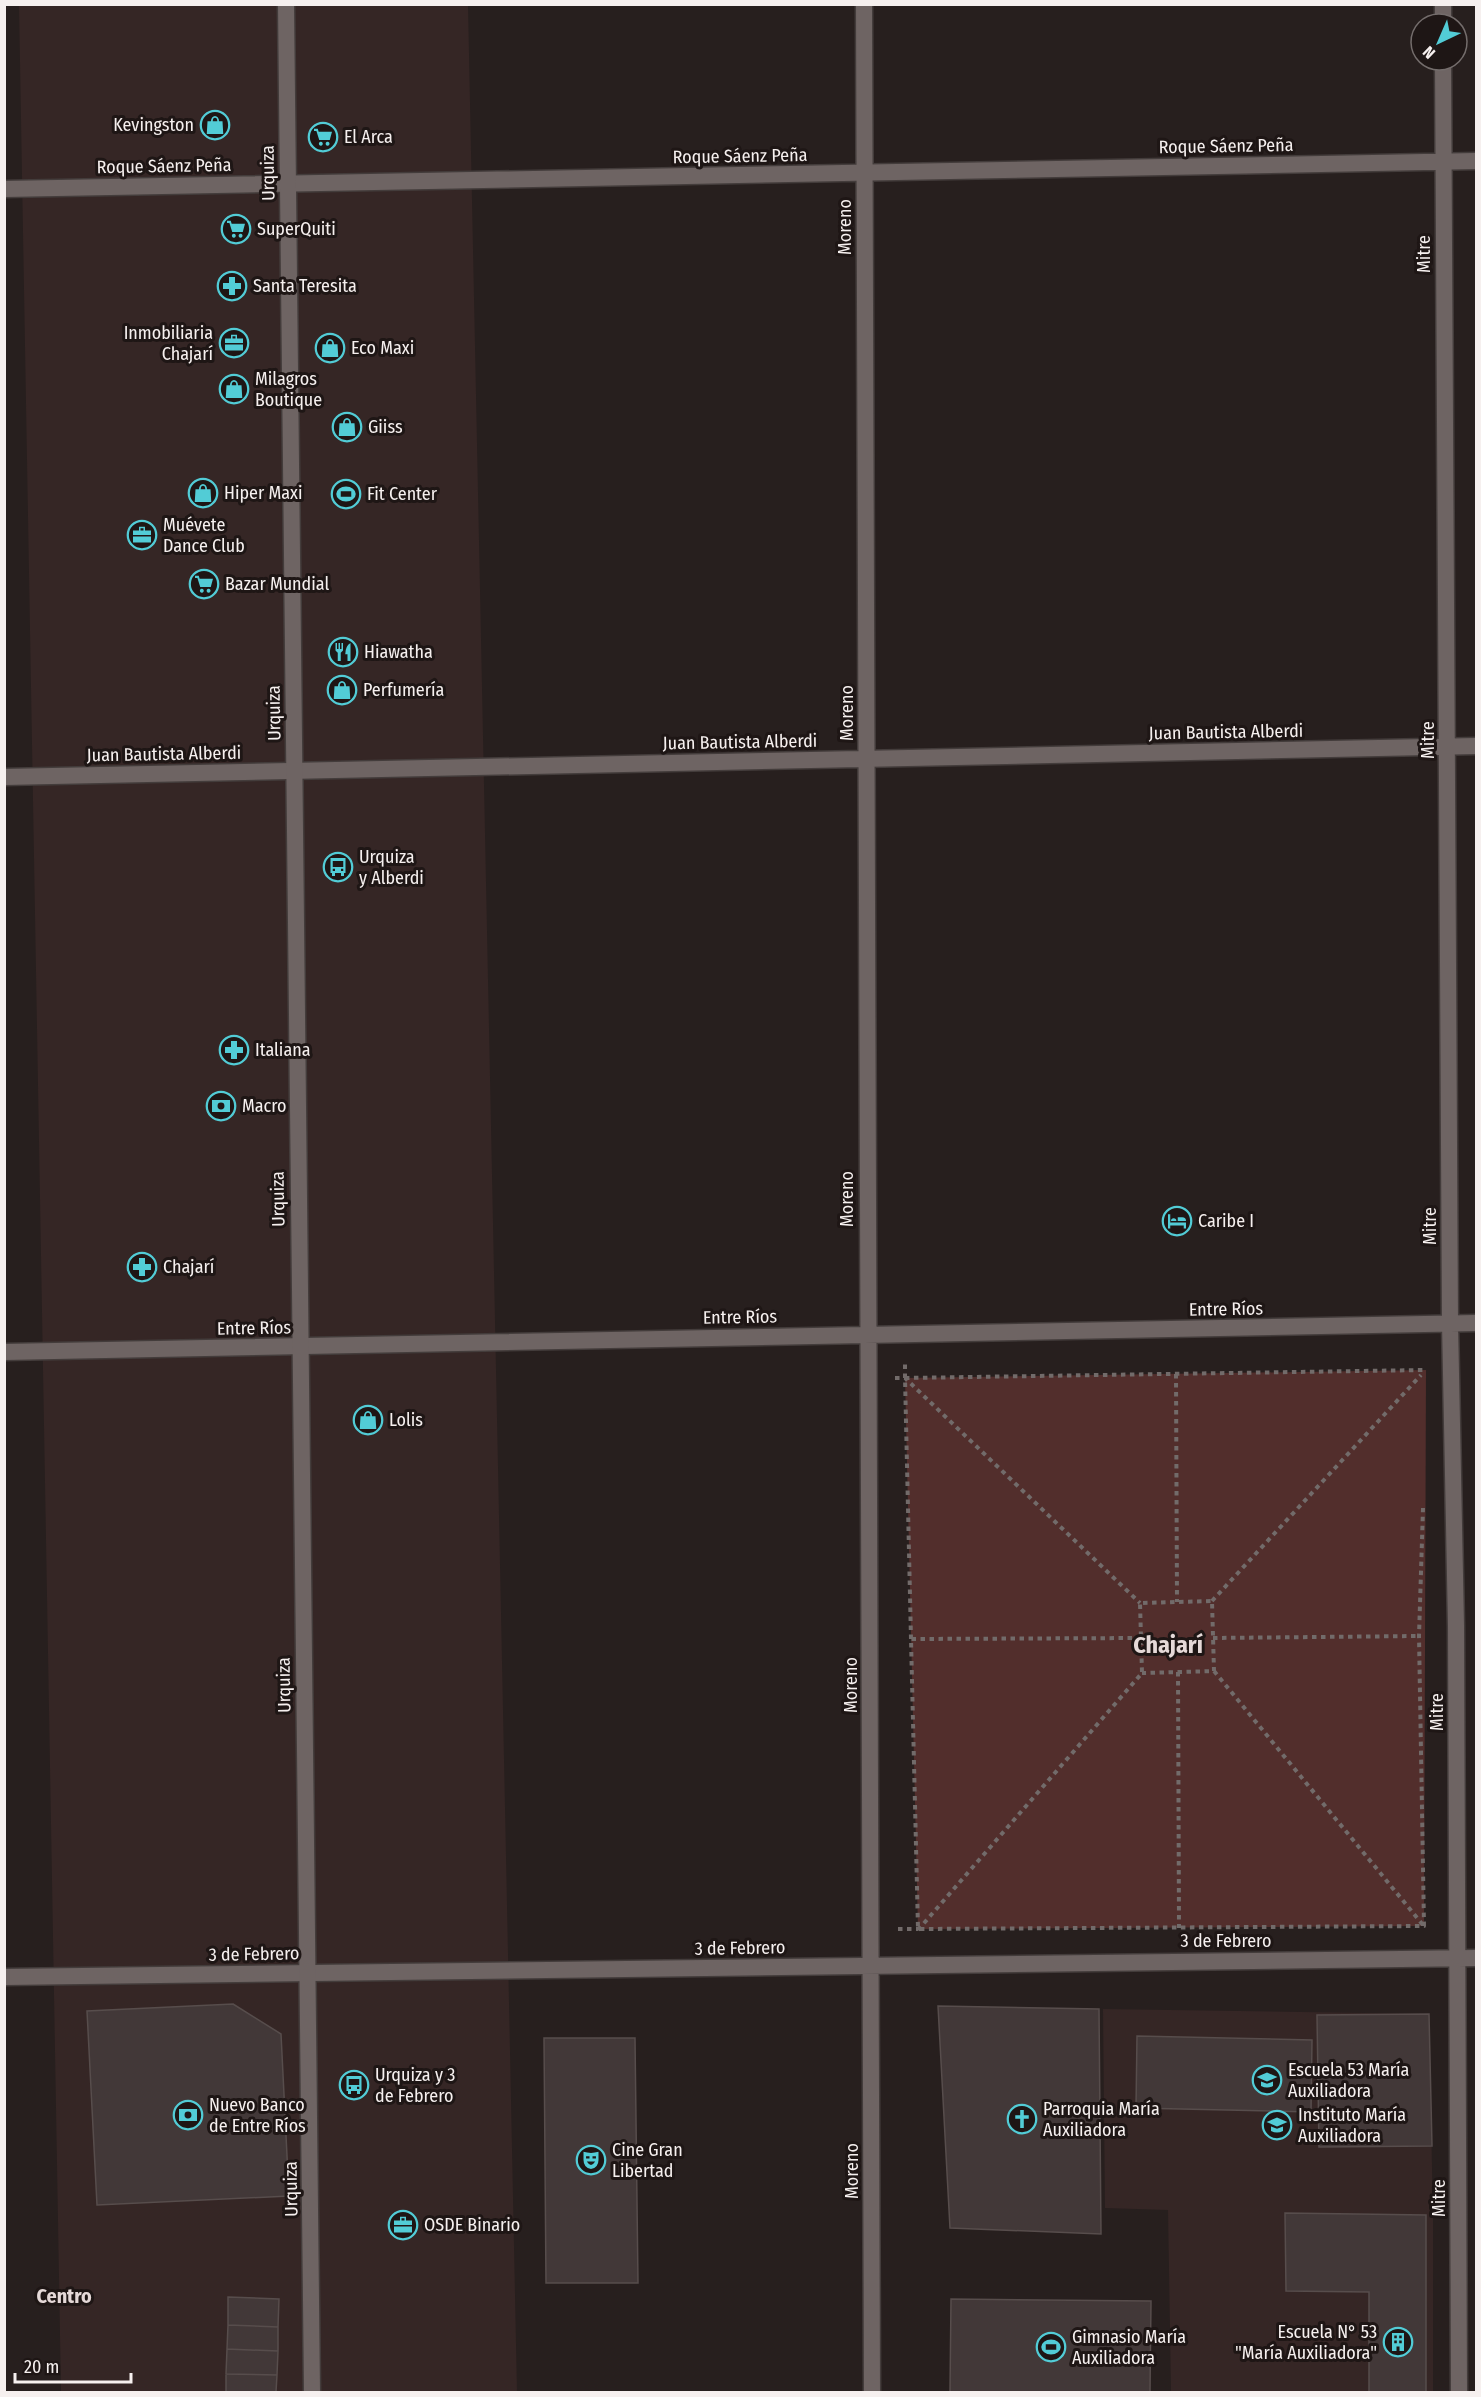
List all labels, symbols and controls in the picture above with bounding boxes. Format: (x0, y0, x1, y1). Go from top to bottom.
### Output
north arrow (1409, 12, 1469, 72)
text: N (1419, 42, 1439, 63)
shop icon: Kevingston (199, 109, 231, 141)
place label: Kevingston (113, 114, 194, 136)
supermarket icon: El Arca (307, 121, 339, 153)
place label: El Arca (344, 126, 393, 148)
street label: Roque Sáenz Peña (1158, 134, 1294, 158)
street label: Roque Sáenz Peña (672, 144, 808, 168)
street label: Urquiza (257, 145, 279, 201)
street label: Roque Sáenz Peña (96, 154, 232, 178)
street label: Moreno (834, 199, 856, 255)
supermarket icon: SuperQuiti (220, 213, 252, 245)
place label: SuperQuiti (257, 218, 336, 240)
street label: Mitre (1413, 235, 1435, 273)
pharmacy icon: Santa Teresita (216, 270, 248, 302)
place label: Santa Teresita (253, 275, 357, 297)
place label: Inmobiliaria Chajarí (124, 322, 213, 365)
office icon: Inmobiliaria Chajarí (218, 327, 250, 359)
shop icon: Eco Maxi (314, 332, 346, 364)
place label: Eco Maxi (351, 337, 414, 359)
place label: Milagros Boutique (255, 368, 322, 411)
shop icon: Milagros Boutique (218, 373, 250, 405)
shop icon: Giiss (331, 411, 363, 443)
place label: Giiss (368, 416, 403, 438)
shop icon: Hiper Maxi (187, 477, 219, 509)
sports icon: Fit Center (330, 478, 362, 510)
place label: Hiper Maxi (224, 482, 302, 504)
place label: Fit Center (367, 483, 438, 505)
place label: Muévete Dance Club (163, 514, 245, 557)
office icon: Muévete Dance Club (126, 519, 158, 551)
supermarket icon: Bazar Mundial (188, 568, 220, 600)
place label: Bazar Mundial (225, 573, 329, 595)
restaurant icon: Hiawatha (327, 636, 359, 668)
place label: Hiawatha (364, 641, 433, 663)
shop icon: Perfumería (326, 674, 358, 706)
place label: Perfumería (363, 679, 445, 701)
street label: Urquiza (263, 685, 285, 741)
street label: Moreno (836, 685, 858, 741)
street label: Juan Bautista Alberdi (1149, 720, 1303, 744)
street label: Mitre (1417, 721, 1439, 759)
street label: Juan Bautista Alberdi (663, 730, 817, 754)
street label: Juan Bautista Alberdi (87, 742, 241, 766)
place label: Urquiza y Alberdi (359, 846, 424, 889)
bus stop icon: Urquiza y Alberdi (322, 851, 354, 883)
pharmacy icon: Italiana (218, 1034, 250, 1066)
place label: Italiana (255, 1039, 311, 1061)
bank icon: Macro (205, 1090, 237, 1122)
place label: Macro (242, 1095, 287, 1117)
street label: Urquiza (267, 1171, 289, 1227)
street label: Moreno (836, 1171, 858, 1227)
hotel icon: Caribe I (1161, 1205, 1193, 1237)
street label: Mitre (1419, 1207, 1441, 1245)
place label: Caribe I (1198, 1210, 1254, 1232)
pharmacy icon: Chajarí (126, 1251, 158, 1283)
place label: Chajarí (163, 1256, 215, 1278)
street label: Entre Ríos (1189, 1297, 1264, 1321)
street label: Entre Ríos (703, 1305, 778, 1329)
street label: Entre Ríos (217, 1316, 292, 1340)
shop icon: Lolis (352, 1404, 384, 1436)
place label: Lolis (389, 1409, 423, 1431)
district label: Chajarí (1133, 1631, 1204, 1659)
street label: Urquiza (273, 1657, 295, 1713)
street label: Moreno (840, 1657, 862, 1713)
street label: Mitre (1426, 1693, 1448, 1731)
street label: 3 de Febrero (1181, 1930, 1271, 1952)
street label: 3 de Febrero (694, 1936, 786, 1960)
street label: 3 de Febrero (208, 1942, 300, 1966)
place label: Escuela 53 María Auxiliadora (1288, 2059, 1410, 2102)
place label: Urquiza y 3 de Febrero (375, 2064, 455, 2107)
school or university icon: Escuela 53 María Auxiliadora (1251, 2064, 1283, 2096)
bus stop icon: Urquiza y 3 de Febrero (338, 2069, 370, 2101)
place label: Nuevo Banco de Entre Ríos (209, 2094, 306, 2137)
place label: Parroquia María Auxiliadora (1043, 2098, 1160, 2141)
bank icon: Nuevo Banco de Entre Ríos (172, 2099, 204, 2131)
church icon: Parroquia María Auxiliadora (1006, 2103, 1038, 2135)
place label: Instituto María Auxiliadora (1298, 2104, 1406, 2147)
school or university icon: Instituto María Auxiliadora (1261, 2109, 1293, 2141)
place label: Cine Gran Libertad (612, 2139, 683, 2182)
street label: Moreno (841, 2143, 863, 2199)
theatre icon: Cine Gran Libertad (575, 2144, 607, 2176)
street label: Urquiza (280, 2161, 302, 2217)
street label: Mitre (1428, 2179, 1450, 2217)
office icon: OSDE Binario (387, 2209, 419, 2241)
place label: OSDE Binario (424, 2214, 520, 2236)
district label: Centro (36, 2284, 92, 2308)
place label: Escuela N° 53 "María Auxiliadora" (1235, 2321, 1377, 2364)
place label: Gimnasio María Auxiliadora (1072, 2326, 1186, 2369)
building icon: Escuela N° 53 "María Auxiliadora" (1382, 2326, 1414, 2358)
sports icon: Gimnasio María Auxiliadora (1035, 2331, 1067, 2363)
scale bar (15, 2346, 130, 2384)
text: 20 m (24, 2356, 59, 2378)

